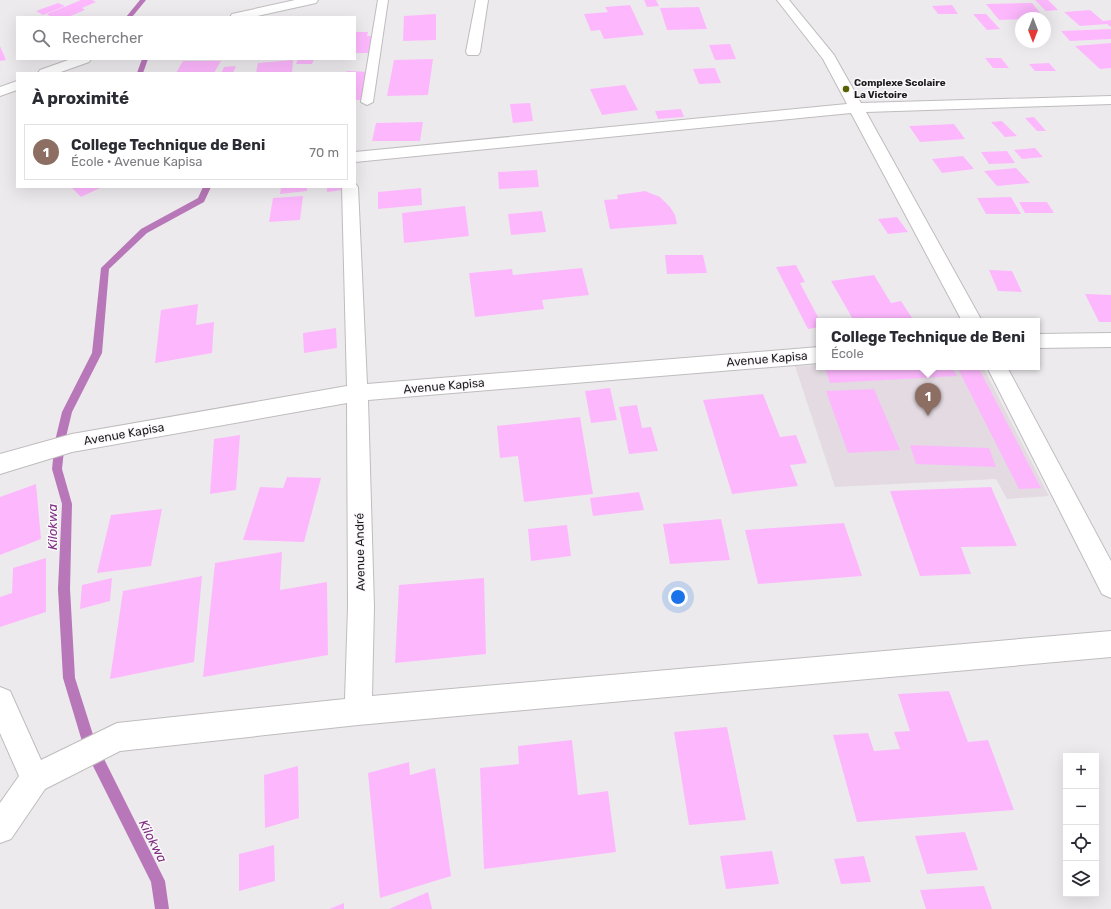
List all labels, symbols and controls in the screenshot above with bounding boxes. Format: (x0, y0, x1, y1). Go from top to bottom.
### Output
north arrow (1015, 12, 1051, 48)
search box (16, 16, 356, 60)
icon: search (30, 27, 52, 49)
text: Rechercher (62, 29, 143, 47)
place label: Complexe Scolaire La Victoire (854, 77, 946, 101)
marker: Complexe Scolaire La Victoire (841, 84, 851, 94)
text: À proximité (32, 88, 129, 108)
text: College Technique de Beni (71, 136, 265, 154)
text: 1 (43, 145, 49, 160)
text: 70 m (309, 145, 339, 160)
text: École · Avenue Kapisa (71, 154, 203, 169)
popup (816, 318, 1040, 370)
text: College Technique de Beni (831, 328, 1025, 346)
text: École (831, 346, 864, 361)
street label: Avenue Kapisa (726, 348, 808, 370)
street label: Avenue Kapisa (403, 375, 485, 397)
pin: 1 (915, 383, 941, 416)
street label: Avenue Kapisa (83, 420, 165, 448)
water label: Kilokwa (45, 504, 60, 550)
street label: Avenue André (352, 512, 368, 591)
your location (668, 587, 688, 607)
map controls (1063, 753, 1099, 897)
button: + (1063, 753, 1099, 789)
button: − (1063, 789, 1099, 825)
water label: Kilokwa (136, 817, 170, 865)
button: locate (1063, 825, 1099, 861)
button: layers (1063, 861, 1099, 897)

